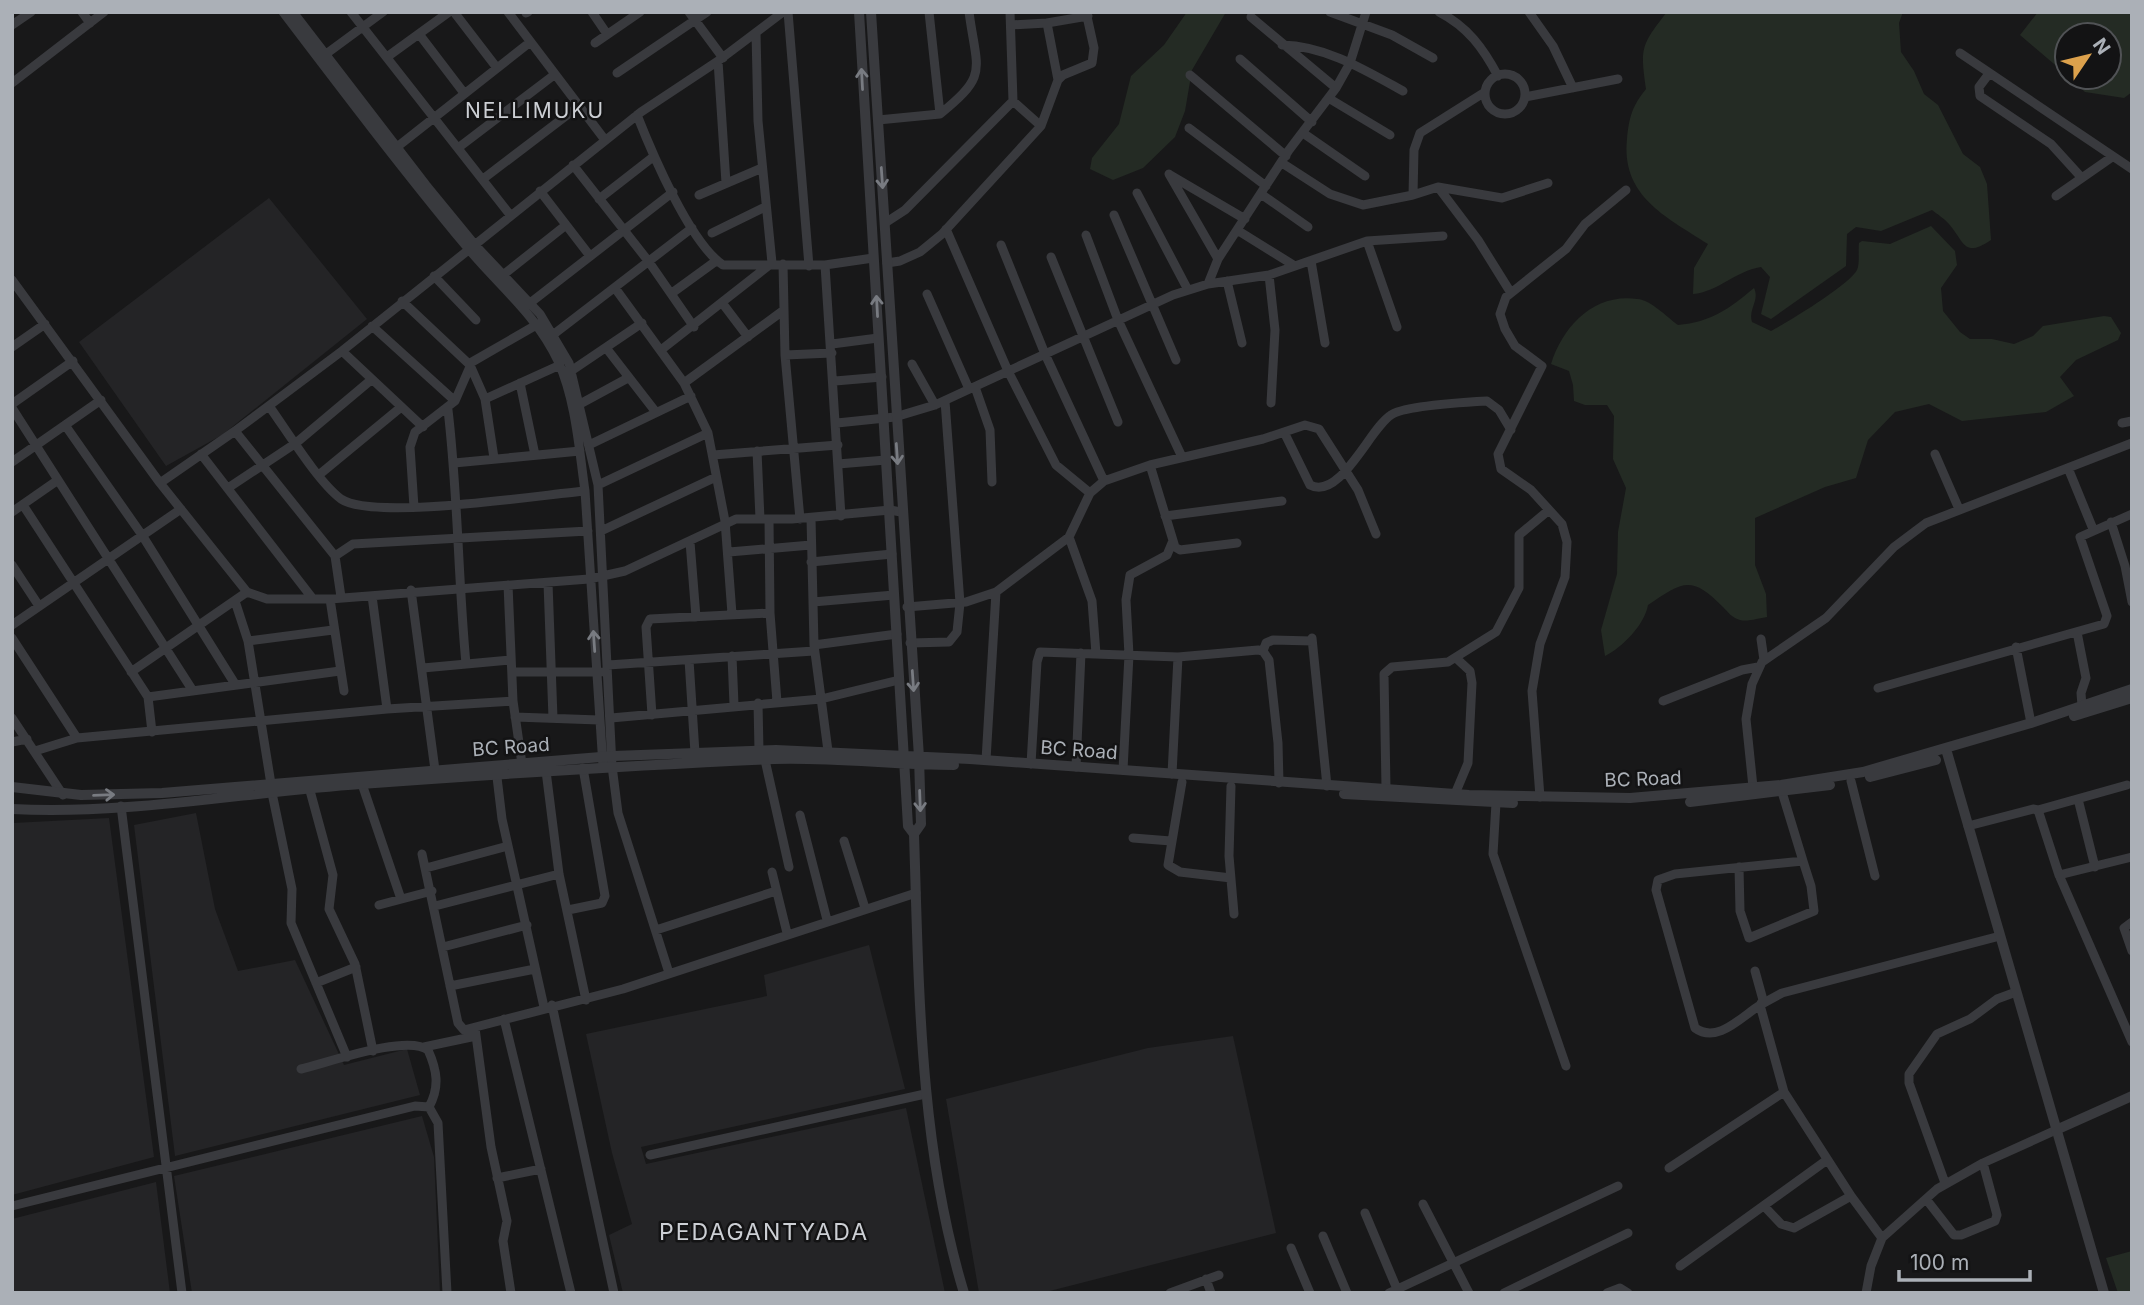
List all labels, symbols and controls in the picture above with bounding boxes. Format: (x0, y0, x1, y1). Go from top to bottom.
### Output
north arrow (2053, 21, 2123, 91)
text: N (2088, 34, 2115, 59)
one-way arrow (856, 68, 869, 91)
district label: NELLIMUKU (465, 98, 605, 123)
one-way arrow (876, 166, 889, 189)
one-way arrow (870, 295, 883, 318)
one-way arrow (891, 442, 904, 465)
one-way arrow (587, 630, 600, 653)
one-way arrow (907, 669, 920, 692)
street label: BC Road (472, 733, 550, 761)
street label: BC Road (1040, 736, 1118, 764)
street label: BC Road (1604, 766, 1682, 792)
one-way arrow (93, 788, 116, 801)
one-way arrow (913, 789, 927, 812)
district label: PEDAGANTYADA (659, 1218, 869, 1246)
scale bar (1899, 1238, 2030, 1282)
text: 100 m (1910, 1250, 1969, 1275)

